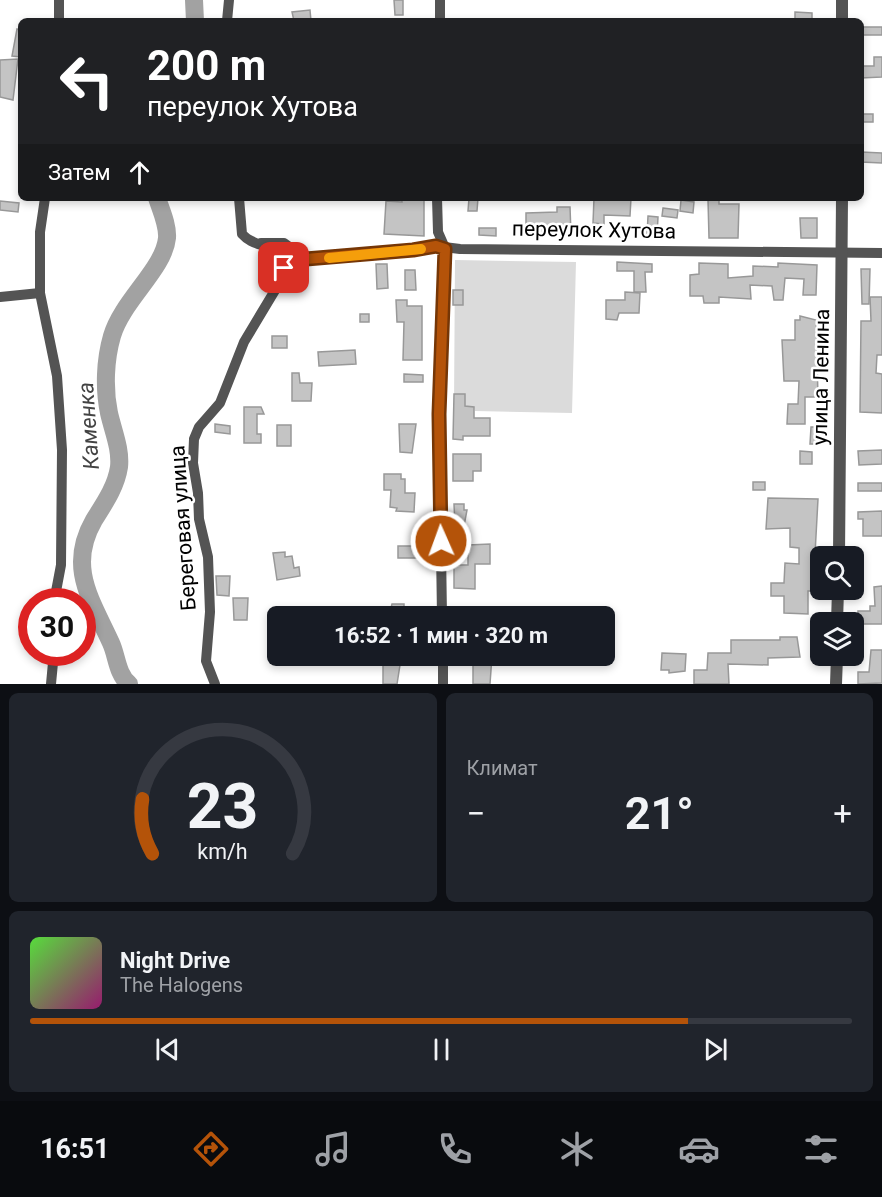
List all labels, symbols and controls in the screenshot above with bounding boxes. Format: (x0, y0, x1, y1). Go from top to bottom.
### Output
text: 200 m (147, 41, 266, 90)
icon: left (48, 42, 126, 120)
text: переулок Хутова (147, 91, 358, 123)
icon: ahead (123, 156, 156, 189)
text: Затем (48, 160, 111, 185)
street label: переулок Хутова (512, 217, 676, 243)
pin (258, 242, 309, 293)
icon: arrive (267, 251, 300, 284)
street label: улица Ленина (808, 308, 834, 446)
water label: Каменка (73, 381, 104, 471)
street label: Береговая улица (165, 445, 201, 611)
position arrow (409, 509, 473, 573)
map controls (810, 546, 864, 666)
button: search (810, 546, 864, 600)
speed limit sign: 30 (18, 588, 96, 666)
button: layers (810, 612, 864, 666)
text: 16:52 · 1 мин · 320 m (334, 623, 548, 648)
text: Климат (467, 756, 538, 780)
text: 23 (187, 770, 259, 843)
text: 21° (625, 787, 694, 840)
text: − (467, 794, 485, 833)
text: + (833, 794, 852, 833)
text: km/h (198, 840, 248, 865)
text: Night Drive (120, 948, 230, 973)
text: The Halogens (120, 973, 243, 997)
icon: previous (151, 1033, 184, 1066)
icon: pause (425, 1033, 458, 1066)
icon: next (699, 1033, 732, 1066)
icon: directions (190, 1128, 232, 1170)
icon: music (312, 1128, 354, 1170)
icon: phone (434, 1128, 476, 1170)
icon: climate (556, 1128, 598, 1170)
icon: car (678, 1128, 720, 1170)
icon: filters (800, 1128, 842, 1170)
text: 16:51 (40, 1133, 110, 1165)

